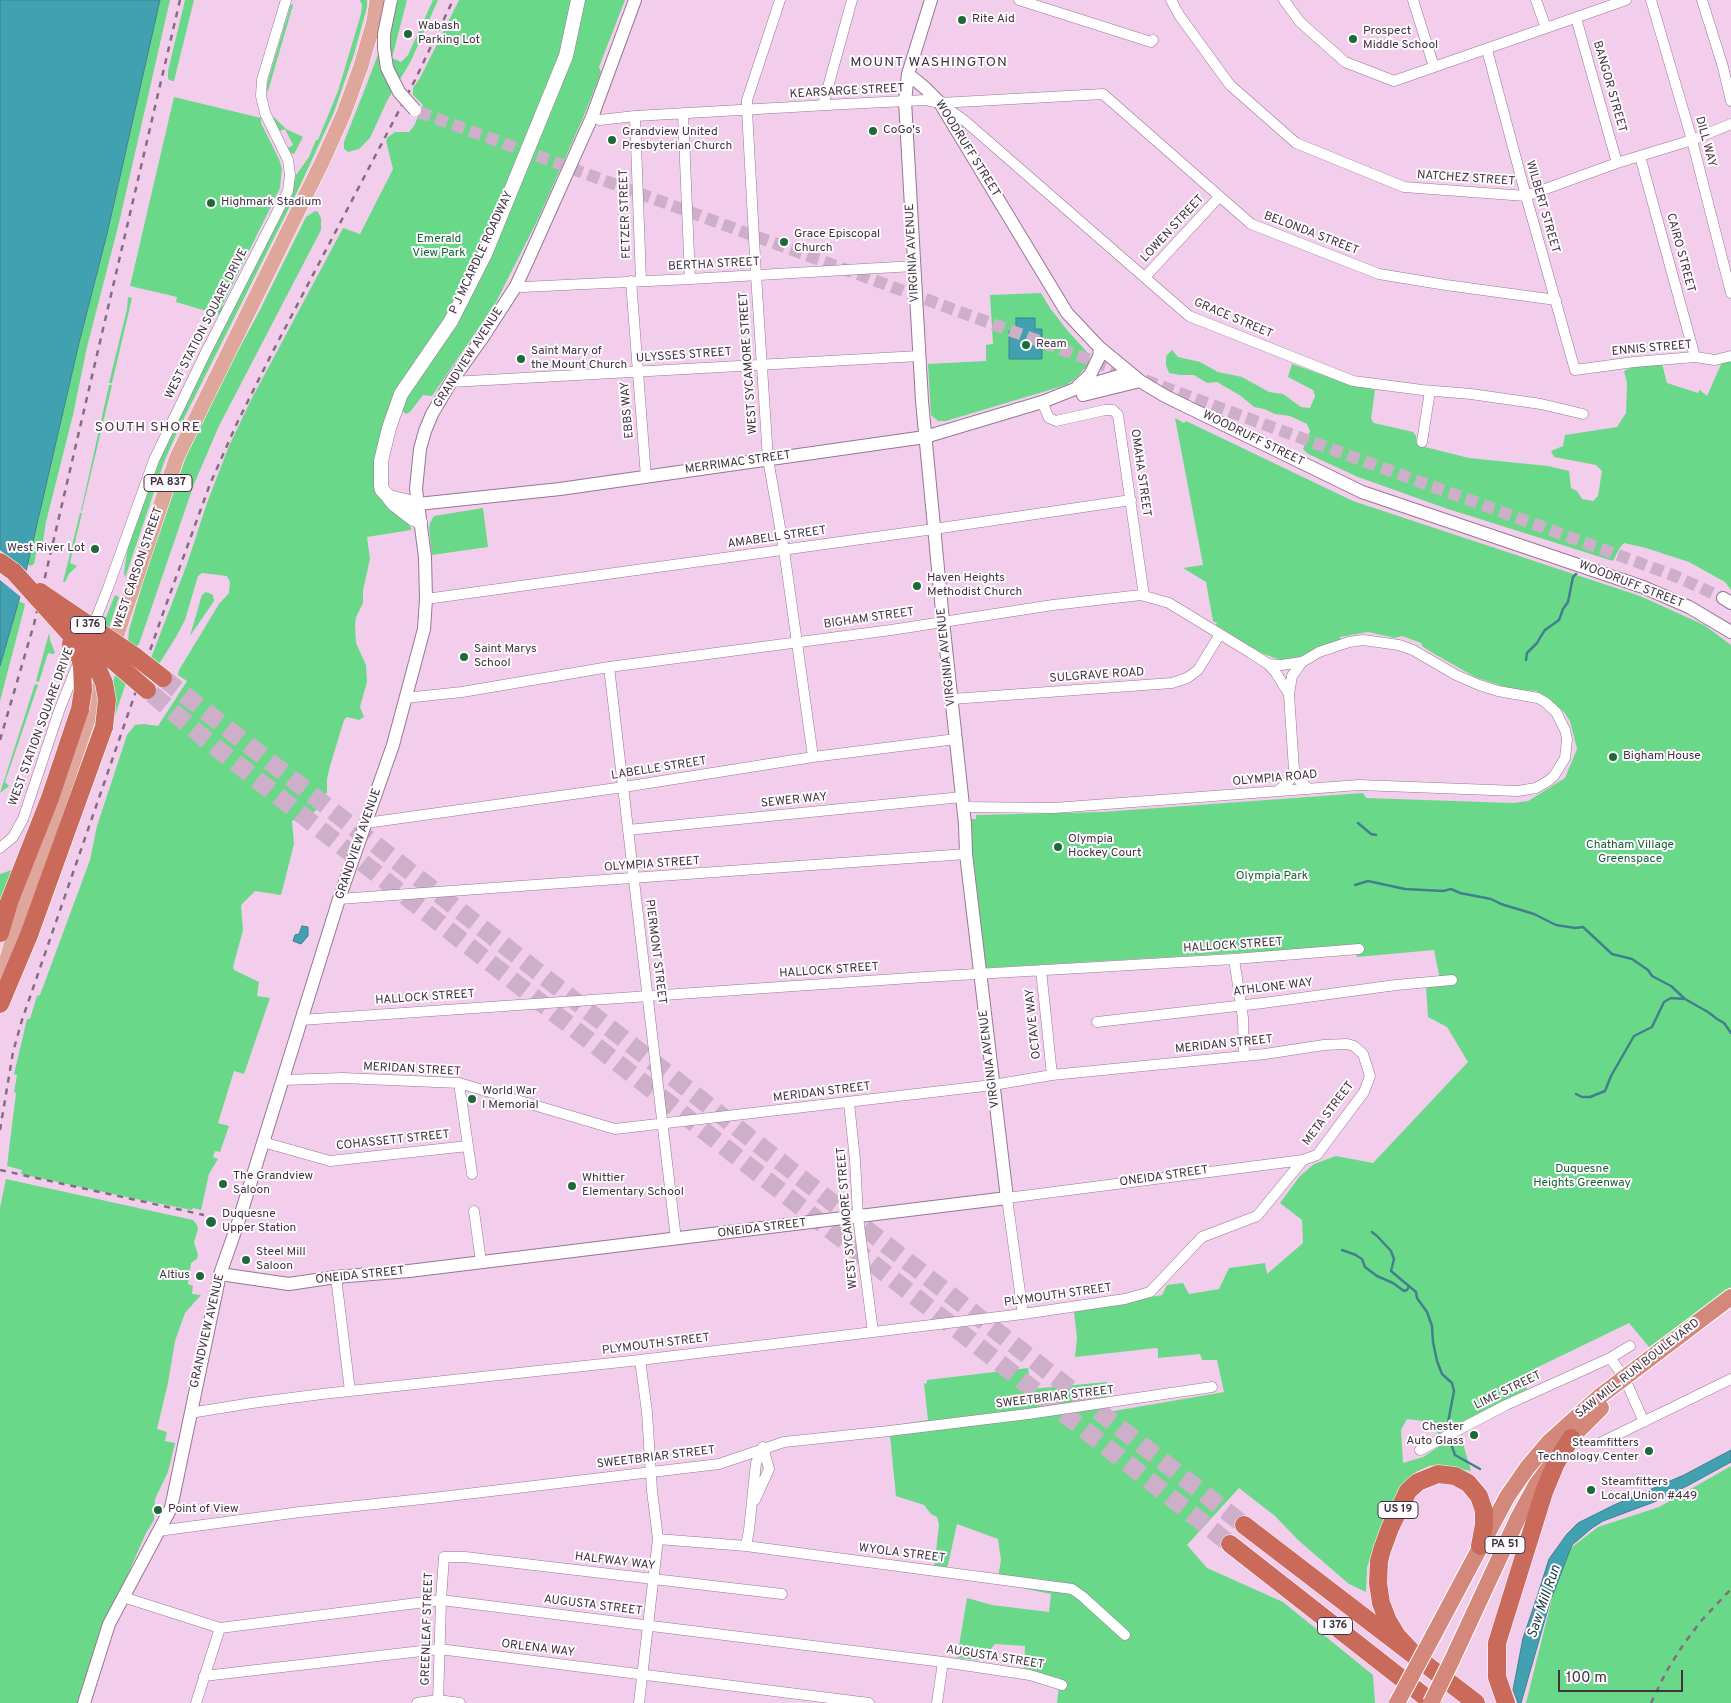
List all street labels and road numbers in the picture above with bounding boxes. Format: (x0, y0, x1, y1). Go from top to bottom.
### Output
street label: BANGOR STREET (1589, 39, 1629, 135)
street label: KEARSARGE STREET (789, 82, 905, 102)
street label: WOODRUFF STREET (931, 98, 1003, 200)
street label: DILL WAY (1691, 115, 1719, 169)
street label: WILBERT STREET (1522, 159, 1562, 255)
street label: NATCHEZ STREET (1416, 168, 1516, 190)
street label: FETZER STREET (617, 169, 635, 259)
street label: P J MCARDLE ROADWAY (447, 189, 517, 317)
street label: LOWEN STREET (1138, 192, 1208, 266)
street label: VIRGINIA AVENUE (903, 203, 923, 303)
street label: BELONDA STREET (1261, 209, 1361, 259)
street label: CAIRO STREET (1662, 212, 1698, 294)
street label: WEST STATION SQUARE DRIVE (163, 246, 251, 402)
street label: BERTHA STREET (668, 255, 760, 275)
street label: WEST SYCAMORE STREET (737, 291, 761, 435)
street label: GRACE STREET (1191, 296, 1275, 342)
street label: GRANDVIEW AVENUE (431, 305, 507, 411)
street label: ENNIS STREET (1611, 338, 1693, 360)
street label: ULYSSES STREET (636, 345, 732, 367)
street label: EBBS WAY (618, 381, 638, 439)
street label: WOODRUFF STREET (1200, 408, 1306, 470)
street label: OMAHA STREET (1127, 428, 1153, 518)
street label: MERRIMAC STREET (684, 448, 792, 478)
road number: PA 837 (144, 474, 192, 492)
street label: WEST CARSON STREET (111, 505, 167, 631)
street label: AMABELL STREET (727, 524, 827, 552)
street label: WOODRUFF STREET (1576, 558, 1686, 612)
street label: BIGHAM STREET (823, 606, 915, 632)
street label: VIRGINIA AVENUE (935, 607, 959, 707)
road number: I 376 (70, 616, 106, 634)
street label: WEST STATION SQUARE DRIVE (7, 646, 77, 808)
street label: SULGRAVE ROAD (1049, 666, 1145, 686)
street label: LABELLE STREET (610, 754, 708, 784)
street label: OLYMPIA ROAD (1232, 768, 1318, 790)
street label: GRANDVIEW AVENUE (333, 786, 385, 902)
street label: SEWER WAY (760, 790, 828, 812)
street label: OLYMPIA STREET (603, 854, 701, 876)
street label: PIERMONT STREET (641, 899, 669, 1005)
street label: HALLOCK STREET (1183, 935, 1283, 957)
street label: HALLOCK STREET (779, 960, 879, 982)
street label: ATHLONE WAY (1232, 976, 1314, 1000)
street label: HALLOCK STREET (375, 987, 475, 1009)
street label: OCTAVE WAY (1023, 988, 1045, 1060)
street label: VIRGINIA AVENUE (977, 1009, 1003, 1109)
street label: MERIDAN STREET (1174, 1033, 1274, 1057)
street label: MERIDAN STREET (363, 1060, 461, 1080)
street label: META STREET (1300, 1079, 1358, 1149)
street label: MERIDAN STREET (772, 1080, 872, 1106)
street label: COHASSETT STREET (336, 1128, 450, 1154)
street label: WEST SYCAMORE STREET (835, 1146, 861, 1290)
street label: ONEIDA STREET (1119, 1164, 1209, 1190)
street label: ONEIDA STREET (717, 1216, 807, 1242)
street label: ONEIDA STREET (315, 1264, 405, 1288)
street label: GRANDVIEW AVENUE (188, 1273, 228, 1389)
street label: PLYMOUTH STREET (1003, 1281, 1113, 1311)
street label: SAW MILL RUN BOULEVARD (1573, 1316, 1703, 1422)
street label: PLYMOUTH STREET (601, 1331, 711, 1359)
street label: LIME STREET (1472, 1369, 1544, 1413)
street label: SWEETBRIAR STREET (995, 1384, 1115, 1412)
street label: SWEETBRIAR STREET (596, 1444, 716, 1472)
road number: US 19 (1378, 1502, 1418, 1518)
road number: PA 51 (1485, 1536, 1525, 1554)
street label: WYOLA STREET (858, 1542, 946, 1566)
street label: HALFWAY WAY (574, 1550, 656, 1574)
street label: GREENLEAF STREET (419, 1572, 437, 1686)
street label: AUGUSTA STREET (543, 1593, 643, 1619)
road number: I 376 (1318, 1618, 1352, 1634)
street label: ORLENA WAY (500, 1637, 576, 1661)
street label: AUGUSTA STREET (945, 1643, 1045, 1673)

